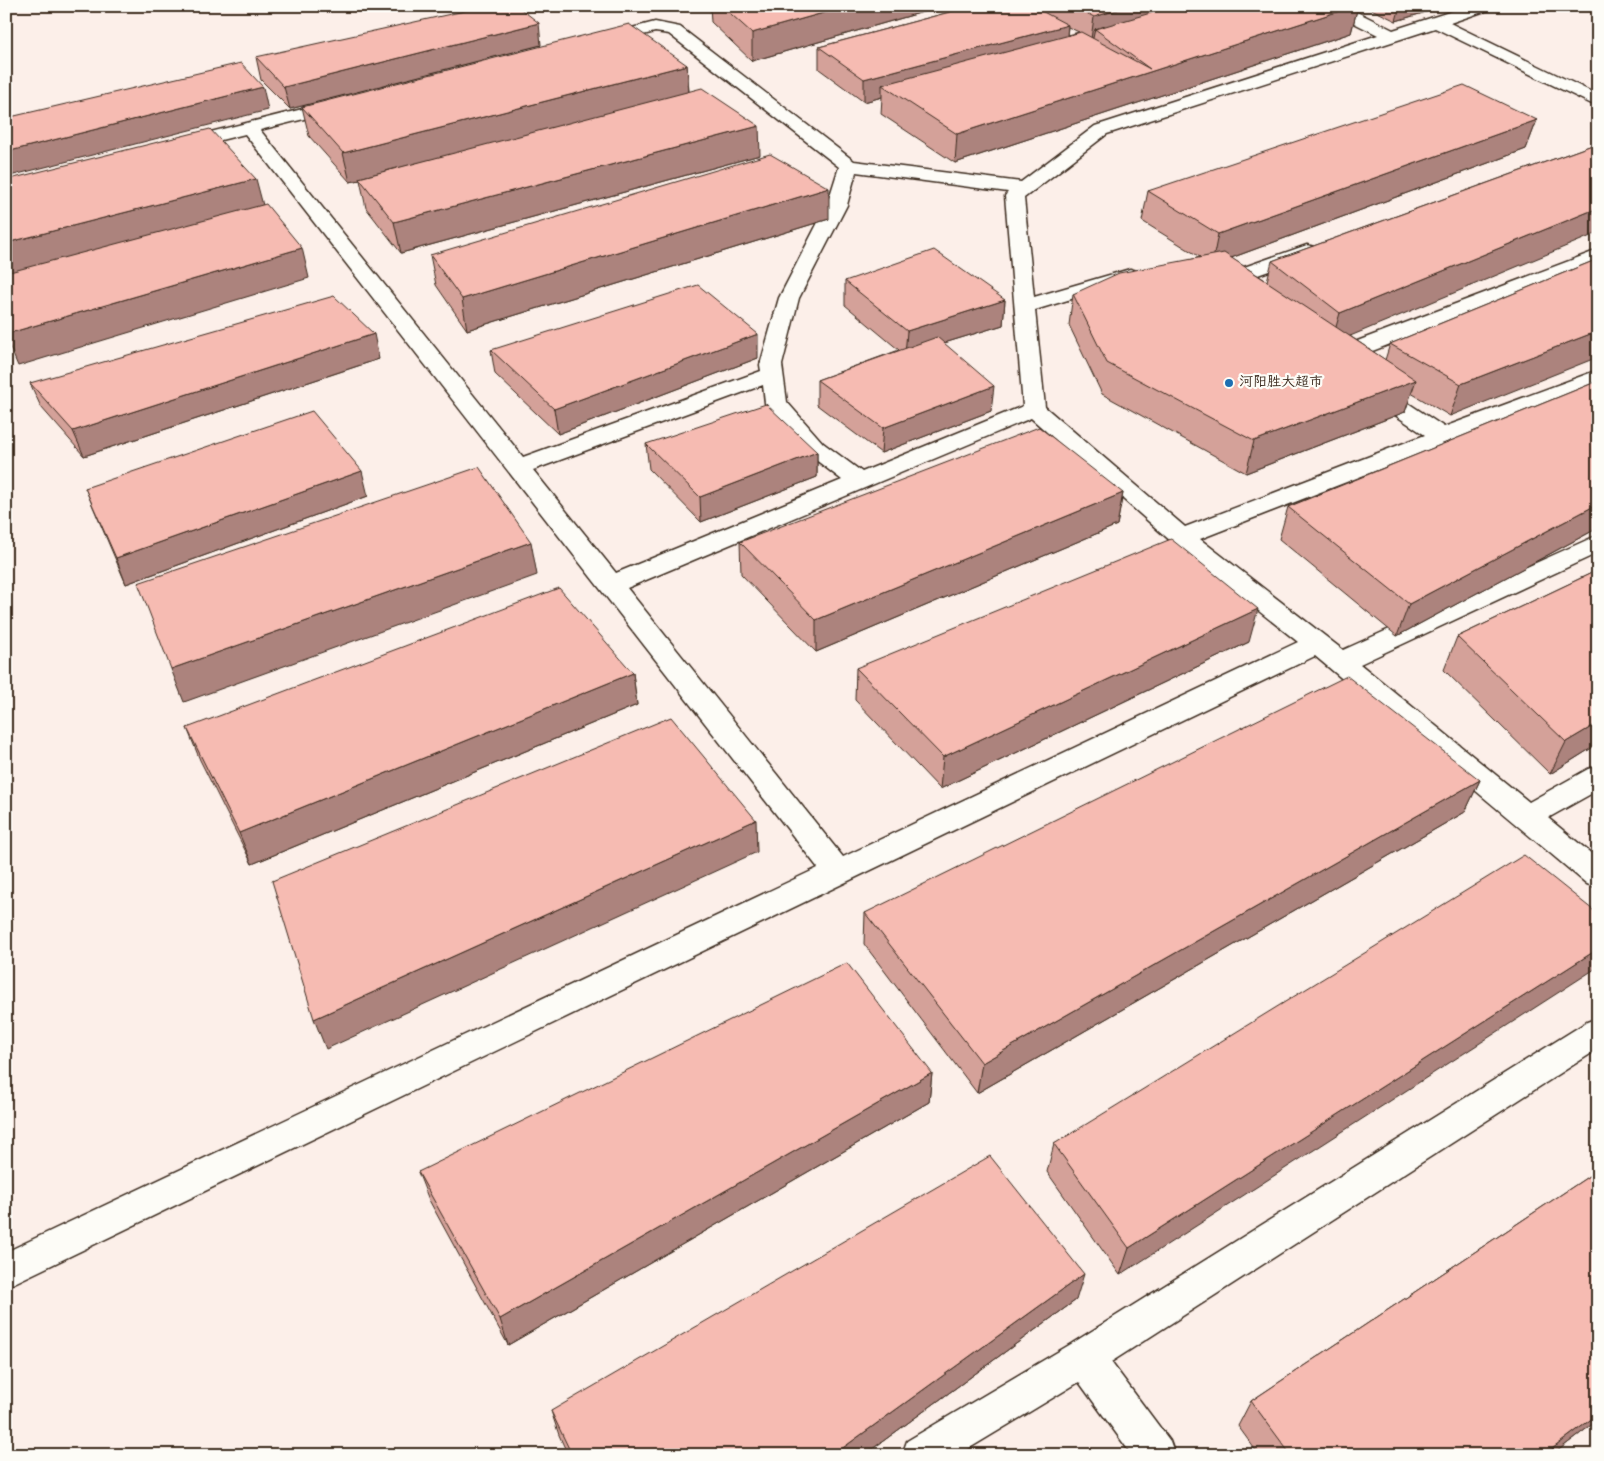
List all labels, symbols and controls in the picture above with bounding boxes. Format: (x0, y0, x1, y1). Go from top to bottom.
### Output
place label: 河阳胜大超市 (1239, 375, 1323, 392)
marker: 河阳胜大超市 (1223, 377, 1235, 389)

